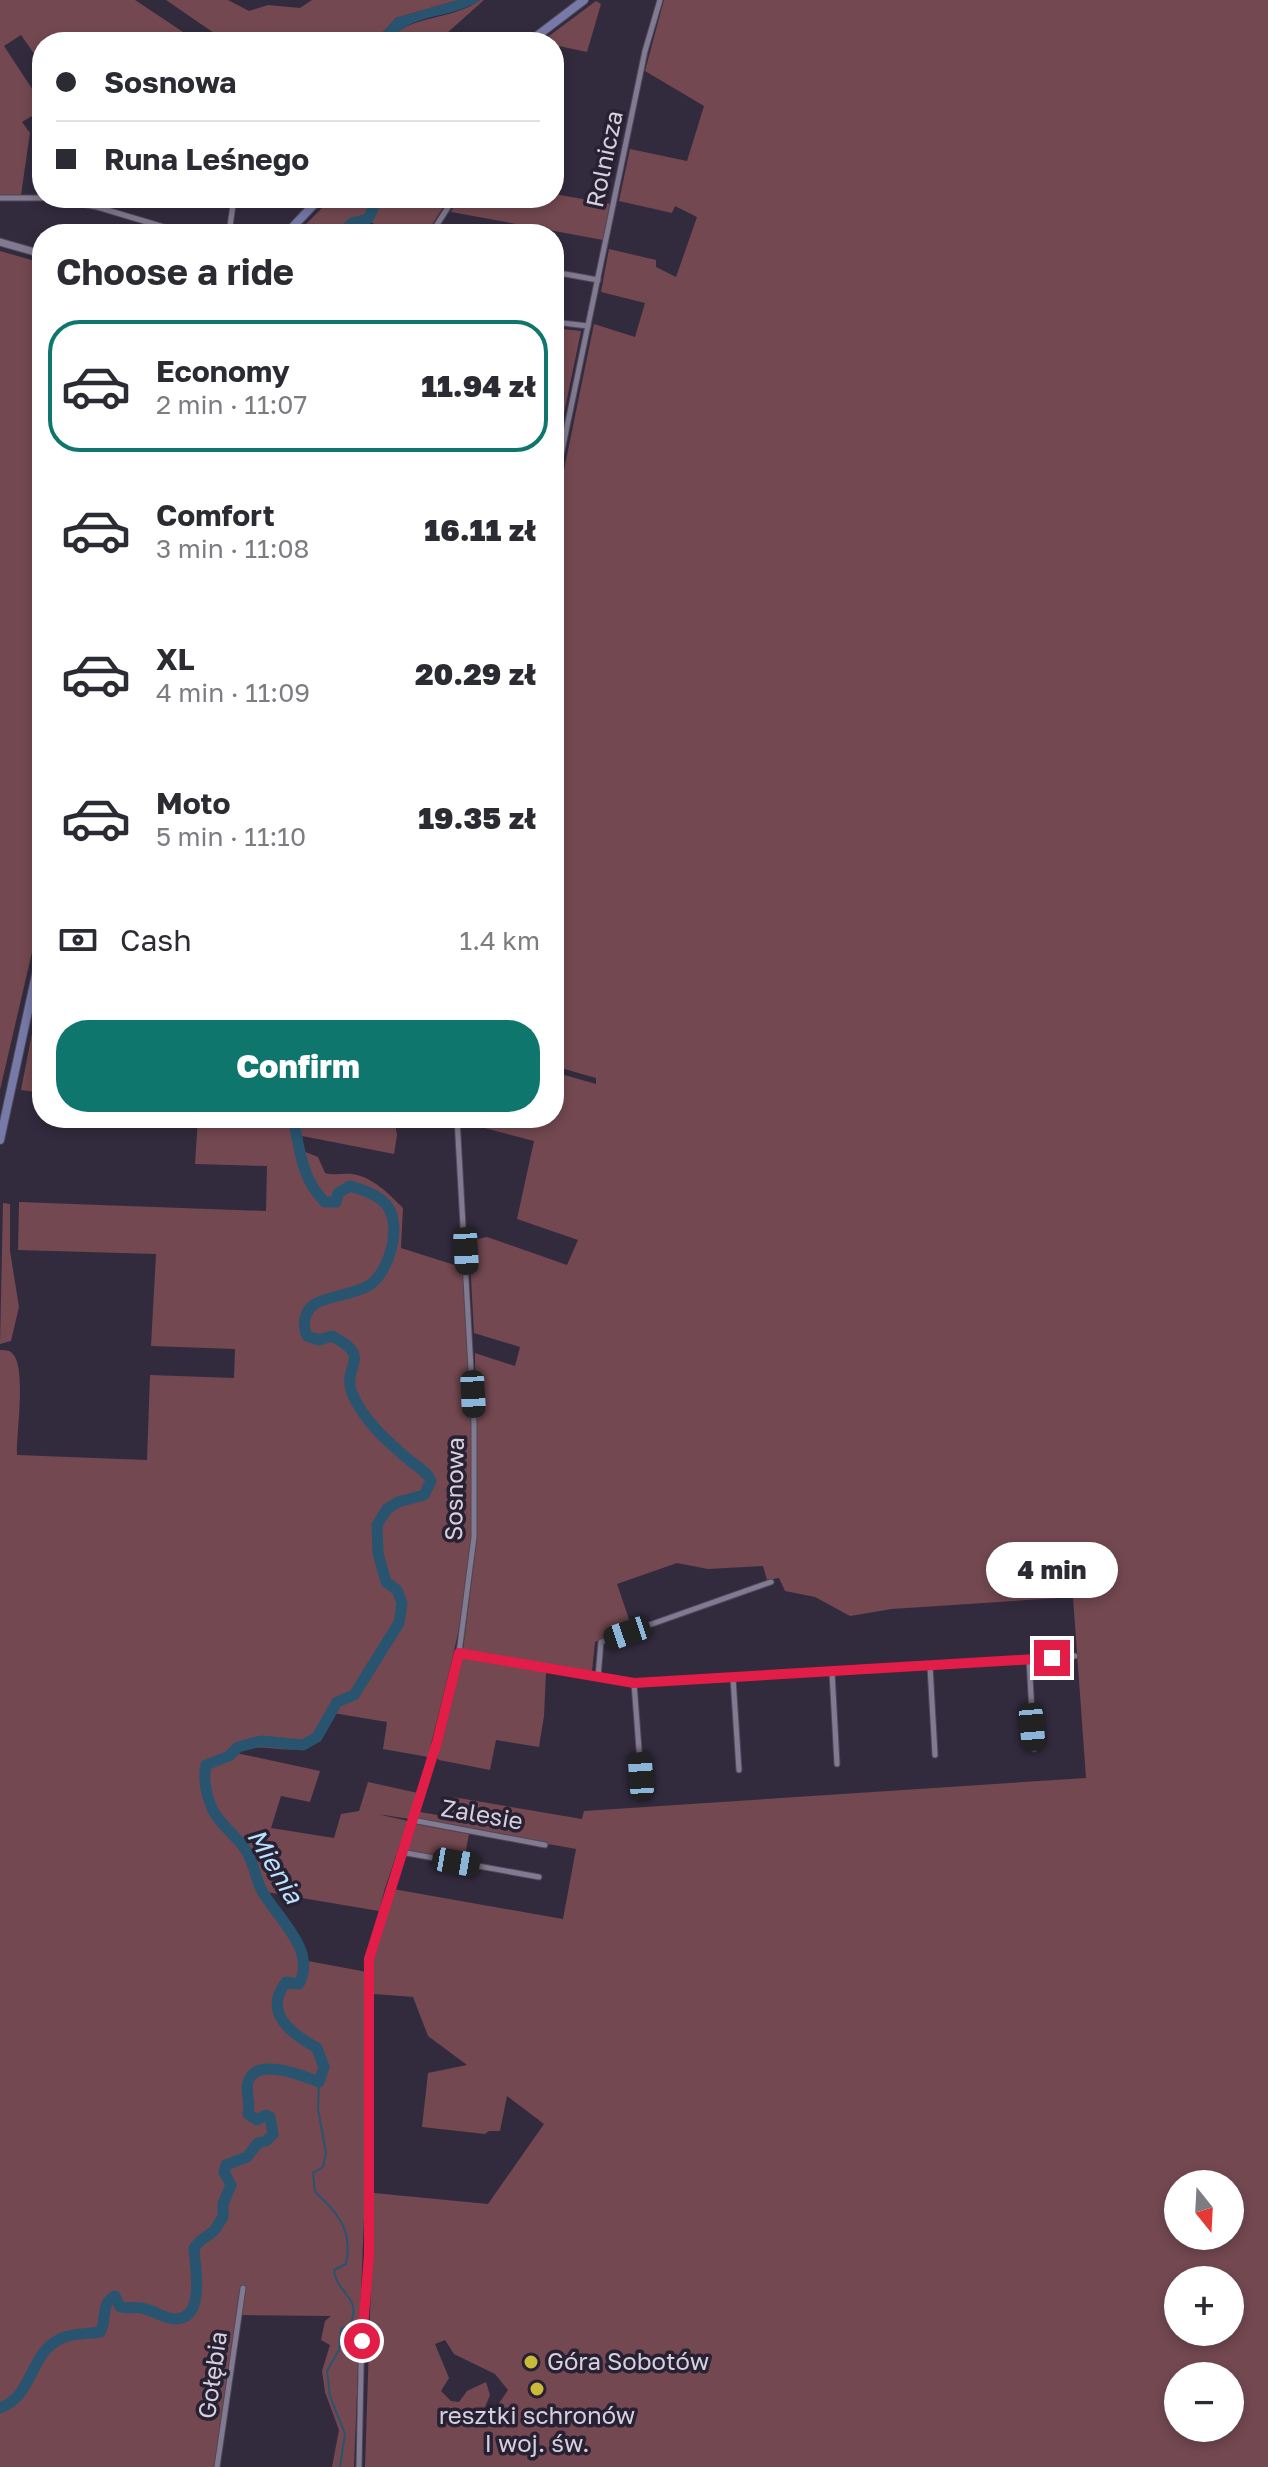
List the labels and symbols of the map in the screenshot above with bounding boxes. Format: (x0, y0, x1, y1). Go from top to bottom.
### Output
street label: Rolnicza (579, 108, 628, 210)
car (453, 1226, 479, 1276)
car (460, 1369, 486, 1419)
street label: Sosnowa (438, 1437, 469, 1541)
callout: 4 min (986, 1542, 1118, 1598)
car (600, 1614, 654, 1652)
route end (1034, 1640, 1070, 1676)
car (1018, 1702, 1046, 1752)
car (627, 1751, 655, 1801)
street label: Zalesie (439, 1792, 525, 1835)
water label: Mienia (241, 1823, 311, 1910)
car (430, 1846, 482, 1878)
north arrow (1164, 2170, 1244, 2250)
route start (344, 2323, 380, 2359)
street label: Gołębia (191, 2329, 232, 2420)
place label: Góra Sobotów (547, 2346, 709, 2375)
marker: Góra Sobotów (522, 2353, 540, 2371)
marker: resztki schronów I woj. św. (528, 2380, 546, 2398)
place label: resztki schronów I woj. św. (439, 2400, 635, 2457)

